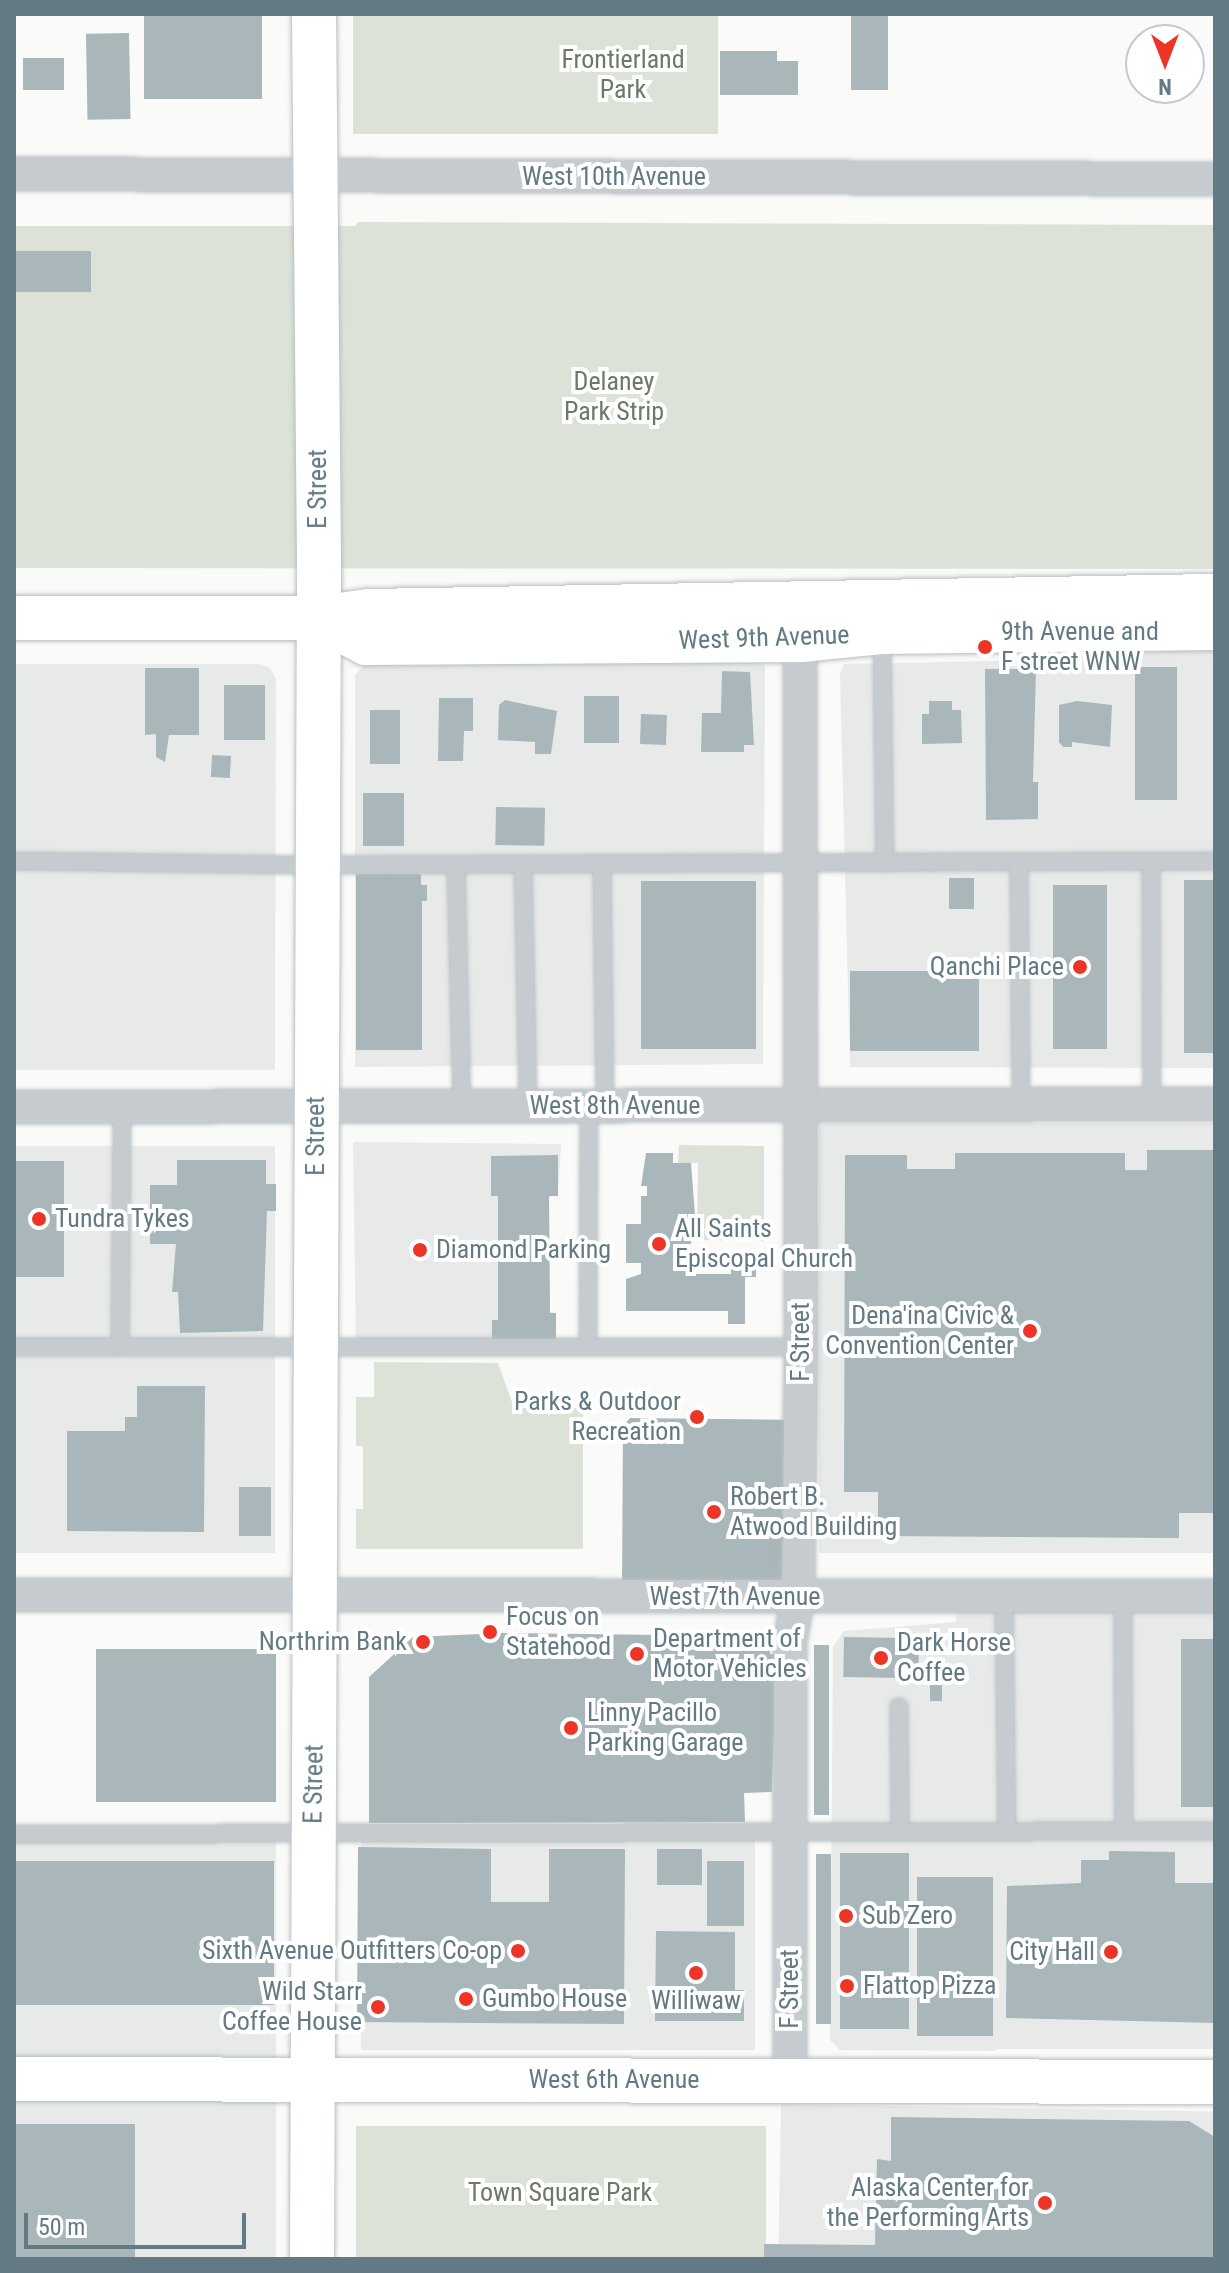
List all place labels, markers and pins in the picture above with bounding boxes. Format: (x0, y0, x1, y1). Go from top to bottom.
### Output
place label: 9th Avenue and F street WNW (1001, 616, 1159, 678)
marker: 9th Avenue and F street WNW (976, 638, 994, 656)
place label: Qanchi Place (930, 951, 1064, 983)
marker: Qanchi Place (1071, 958, 1089, 976)
place label: Tundra Tykes (55, 1203, 190, 1235)
marker: Tundra Tykes (30, 1210, 48, 1228)
place label: All Saints Episcopal Church (675, 1213, 853, 1274)
place label: Diamond Parking (436, 1234, 611, 1266)
marker: All Saints Episcopal Church (650, 1235, 668, 1253)
marker: Diamond Parking (411, 1241, 429, 1259)
place label: Dena'ina Civic & Convention Center (825, 1300, 1014, 1362)
marker: Dena'ina Civic & Convention Center (1021, 1322, 1039, 1340)
place label: Parks & Outdoor Recreation (514, 1386, 681, 1448)
marker: Parks & Outdoor Recreation (688, 1408, 706, 1426)
place label: Robert B. Atwood Building (730, 1481, 897, 1542)
marker: Robert B. Atwood Building (705, 1503, 723, 1521)
place label: Focus on Statehood (506, 1601, 611, 1662)
marker: Focus on Statehood (481, 1623, 499, 1641)
place label: Department of Motor Vehicles (653, 1623, 807, 1684)
place label: Northrim Bank (259, 1626, 407, 1658)
place label: Dark Horse Coffee (897, 1627, 1011, 1688)
marker: Northrim Bank (414, 1633, 432, 1651)
marker: Department of Motor Vehicles (628, 1645, 646, 1663)
marker: Dark Horse Coffee (872, 1649, 890, 1667)
place label: Linny Pacillo Parking Garage (587, 1697, 743, 1758)
marker: Linny Pacillo Parking Garage (562, 1719, 580, 1737)
place label: Sub Zero (862, 1900, 953, 1932)
marker: Sub Zero (837, 1907, 855, 1925)
place label: Sixth Avenue Outfitters Co-op (202, 1935, 502, 1967)
place label: City Hall (1009, 1936, 1095, 1968)
marker: Sixth Avenue Outfitters Co-op (509, 1942, 527, 1960)
marker: City Hall (1102, 1943, 1120, 1961)
marker: Williwaw (687, 1964, 705, 1982)
place label: Flattop Pizza (863, 1970, 997, 2002)
place label: Wild Starr Coffee House (222, 1976, 362, 2038)
marker: Flattop Pizza (838, 1977, 856, 1995)
place label: Gumbo House (482, 1983, 627, 2015)
place label: Williwaw (651, 1985, 741, 2017)
marker: Gumbo House (457, 1990, 475, 2008)
marker: Wild Starr Coffee House (369, 1998, 387, 2016)
place label: Alaska Center for the Performing Arts (827, 2172, 1029, 2234)
marker: Alaska Center for the Performing Arts (1036, 2194, 1054, 2212)

